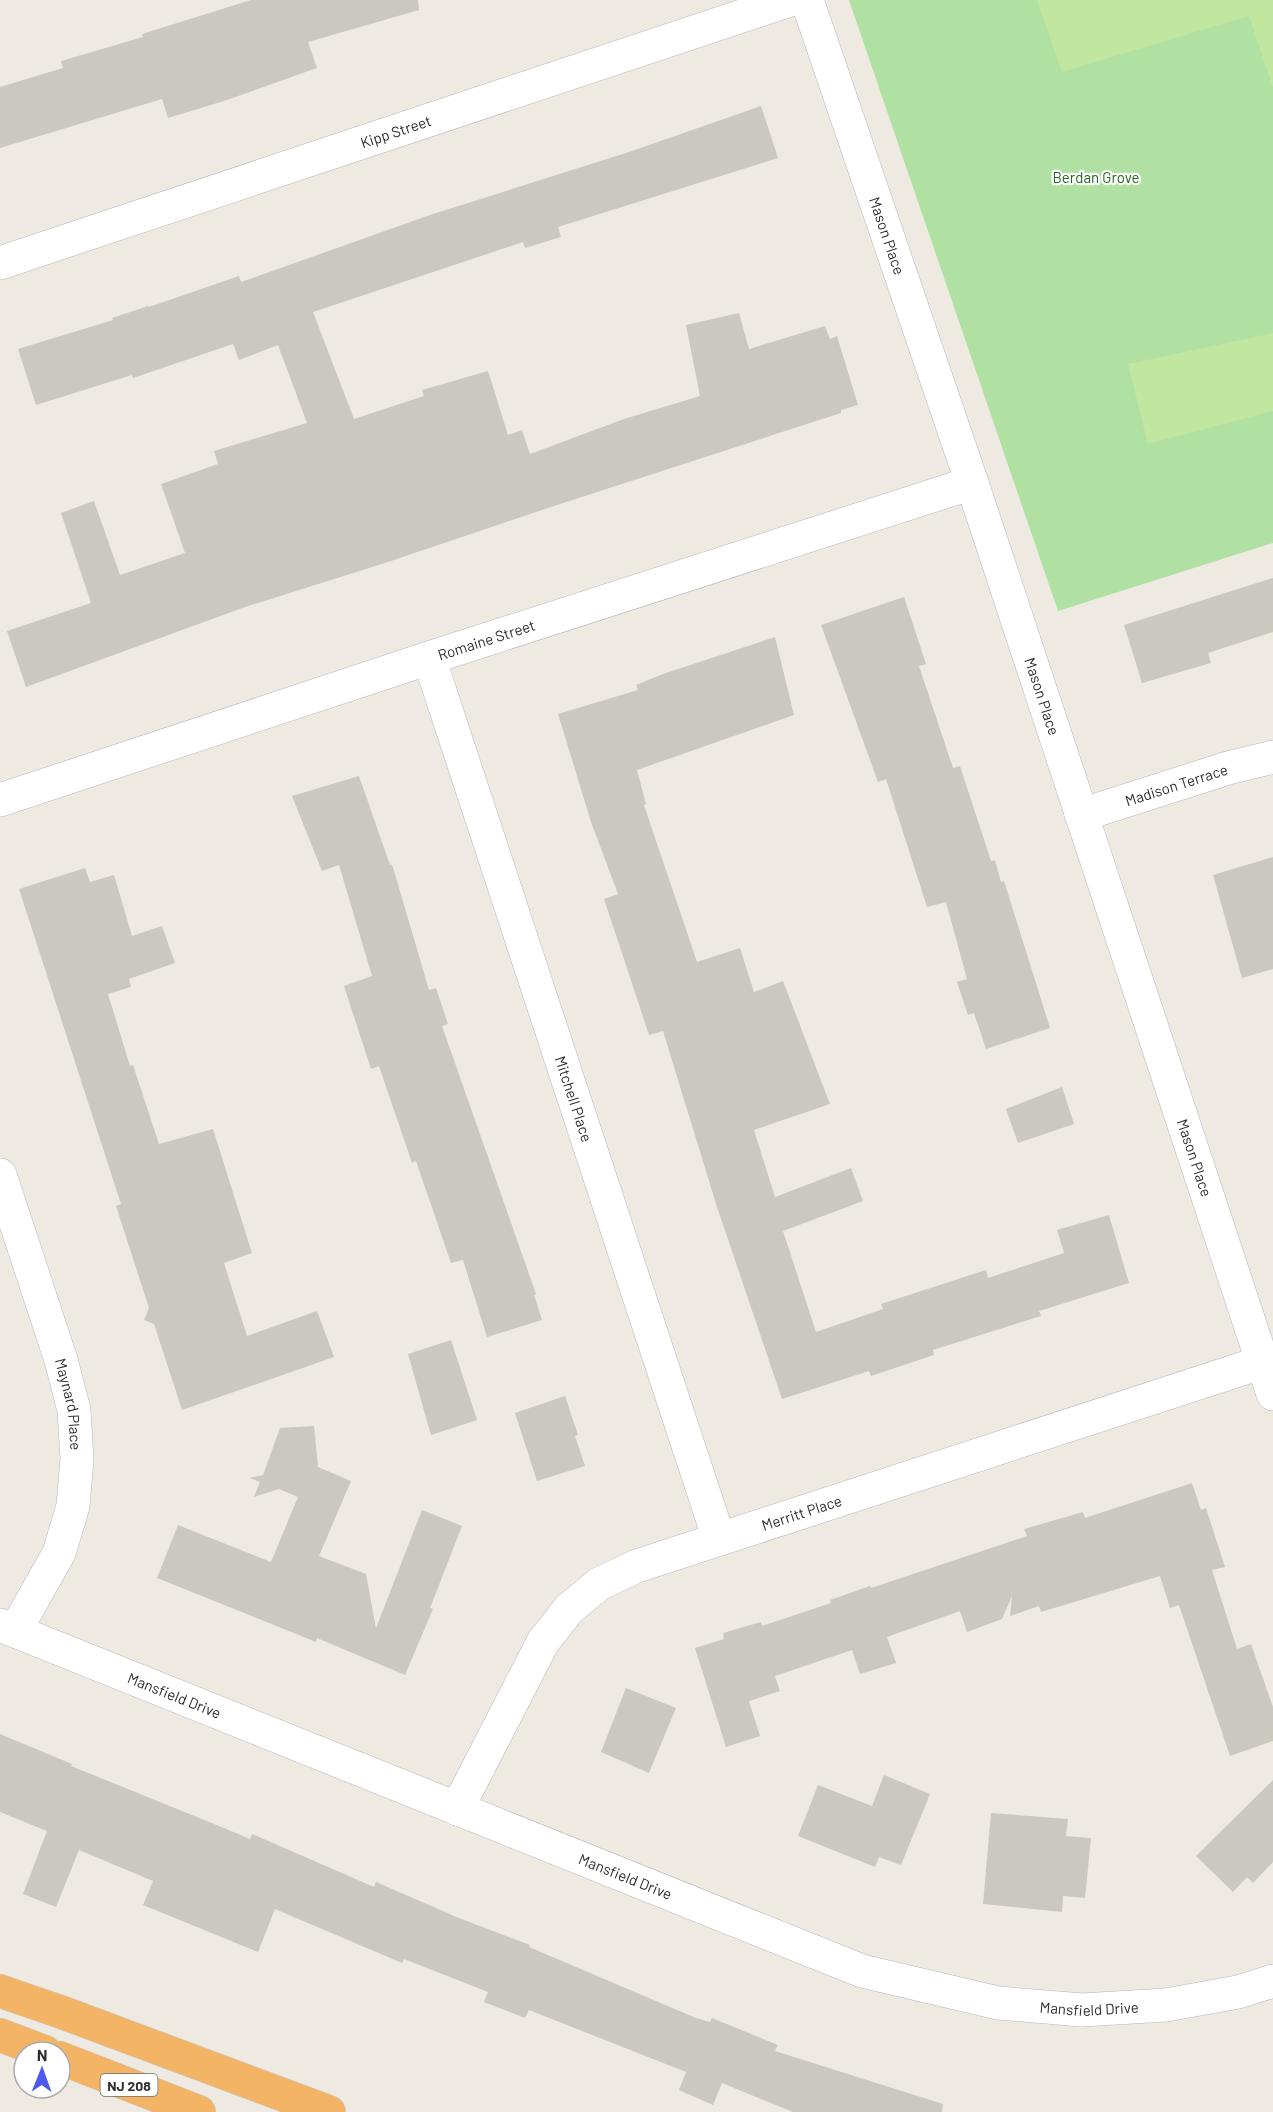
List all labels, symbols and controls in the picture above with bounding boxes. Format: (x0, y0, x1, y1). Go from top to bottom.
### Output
street label: Kipp Street (358, 111, 433, 151)
park label: Berdan Grove (1052, 168, 1140, 186)
street label: Mason Place (866, 195, 909, 277)
street label: Romaine Street (435, 615, 537, 664)
street label: Mason Place (1021, 655, 1064, 737)
street label: Madison Terrace (1123, 760, 1230, 809)
street label: Mitchell Place (552, 1054, 597, 1144)
street label: Mason Place (1174, 1117, 1216, 1199)
street label: Maynard Place (52, 1356, 85, 1451)
street label: Merritt Place (759, 1491, 844, 1534)
street label: Mansfield Drive (125, 1668, 224, 1722)
street label: Mansfield Drive (576, 1849, 675, 1903)
street label: Mansfield Drive (1039, 1998, 1139, 2019)
north arrow (12, 2040, 72, 2100)
text: N (37, 2045, 48, 2064)
road number: NJ 208 (100, 2074, 158, 2096)

